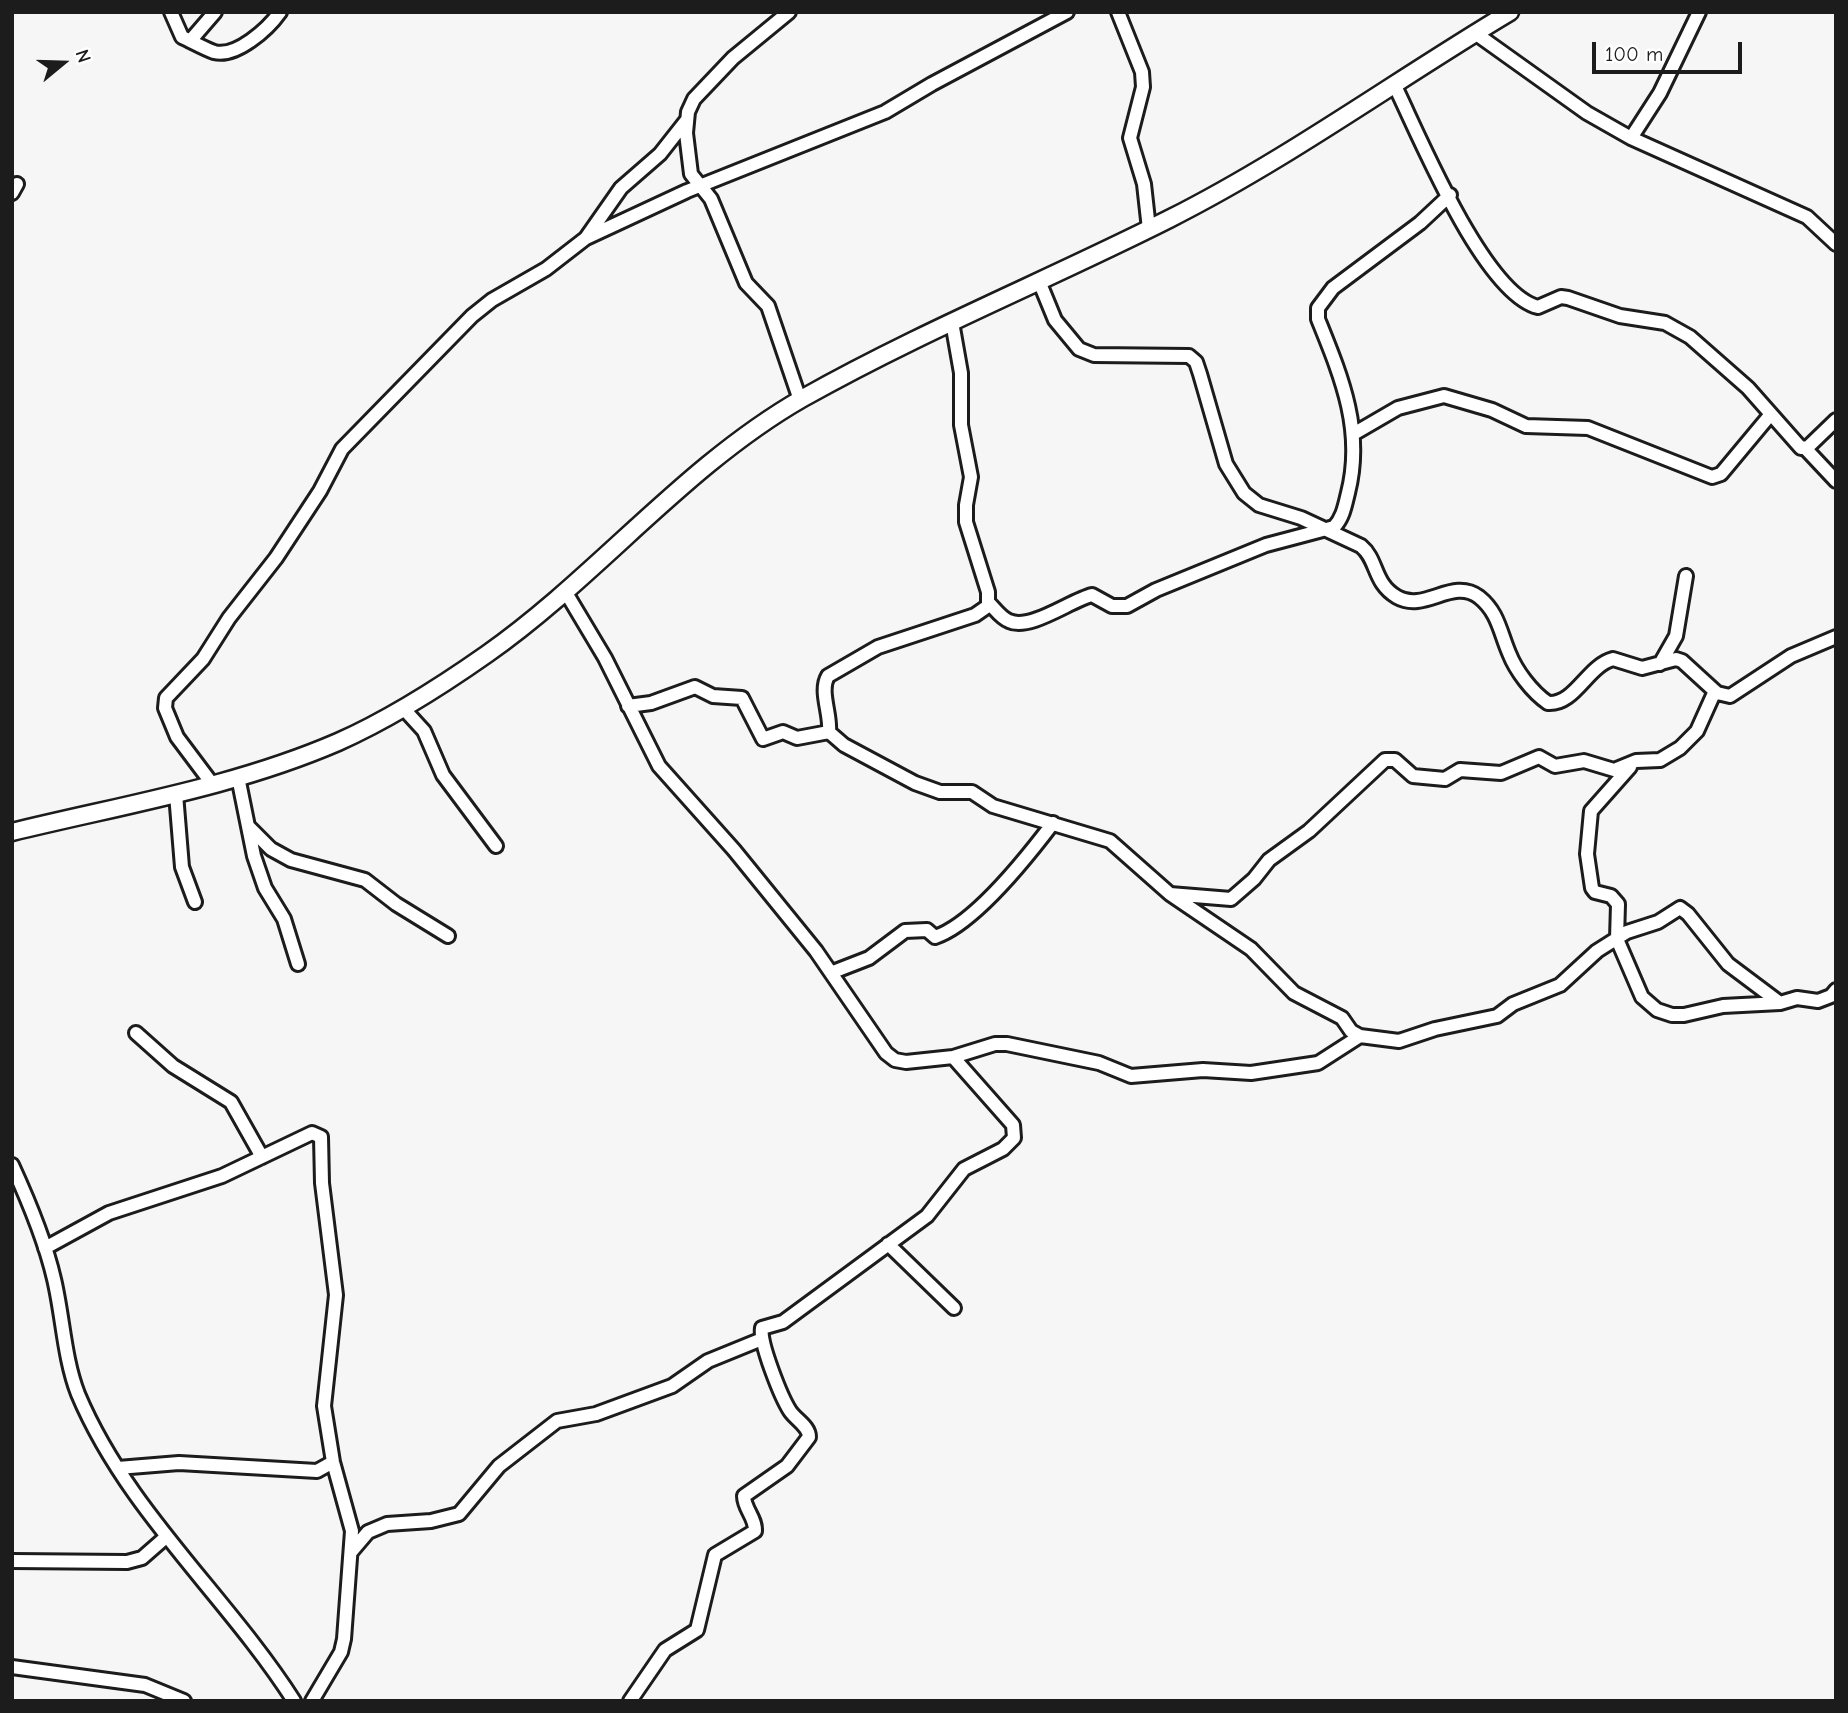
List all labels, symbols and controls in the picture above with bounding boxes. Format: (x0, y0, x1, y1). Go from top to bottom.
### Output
north arrow (28, 28, 98, 98)
scale bar (1596, 28, 1746, 72)
text: 100 m (1605, 42, 1663, 66)
text: N (70, 47, 95, 66)

